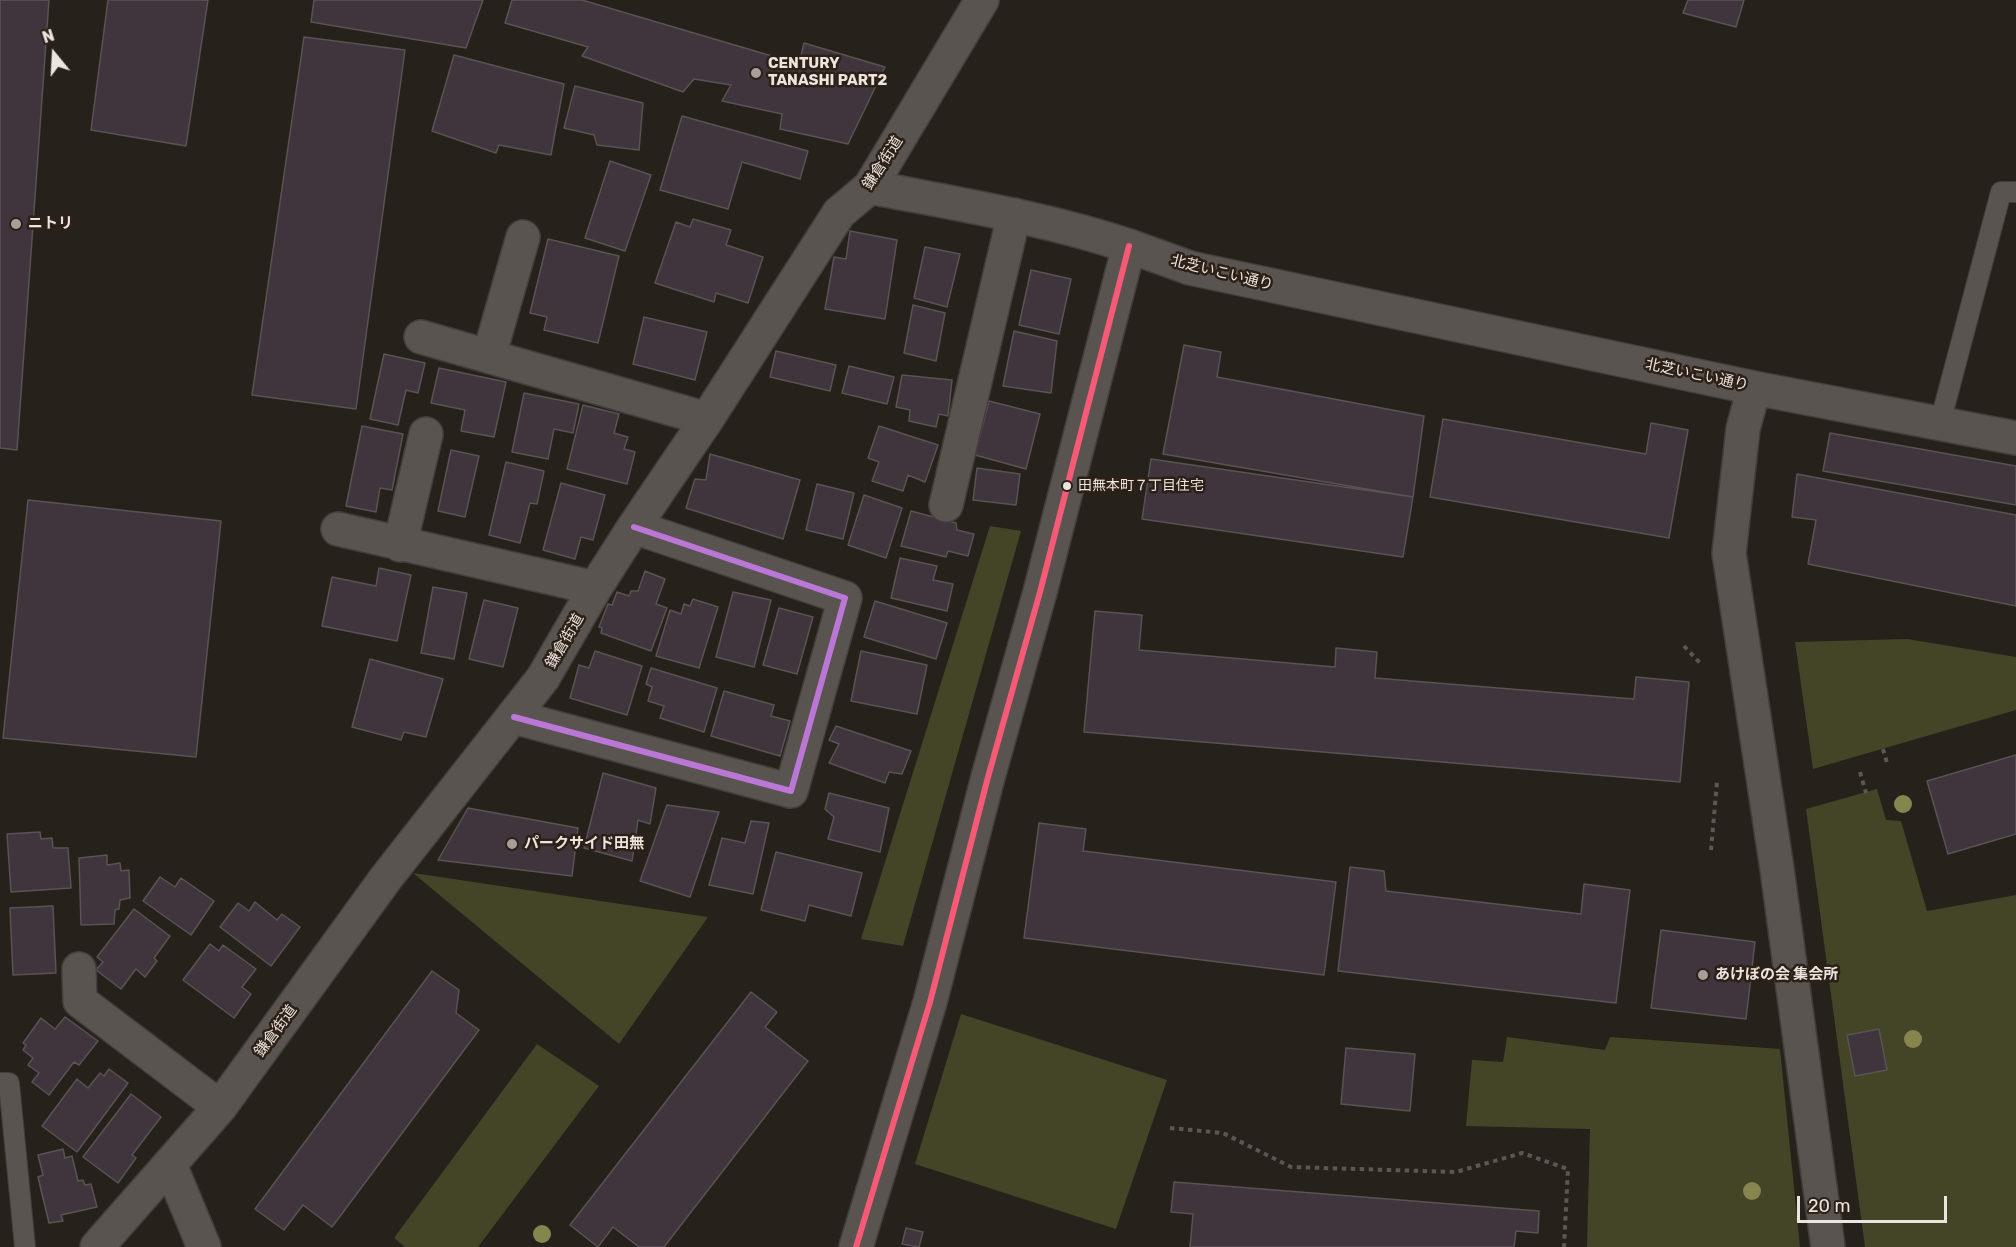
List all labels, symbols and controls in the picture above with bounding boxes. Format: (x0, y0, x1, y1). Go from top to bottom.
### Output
north arrow (24, 24, 84, 84)
text: N (40, 26, 57, 47)
place label: CENTURY TANASHI PART2 (768, 55, 887, 90)
marker: CENTURY TANASHI PART2 (749, 66, 763, 80)
street label: 鎌倉街道 (859, 133, 907, 193)
place label: ニトリ (28, 215, 73, 233)
marker: ニトリ (9, 217, 23, 231)
street label: 北芝いこい通り (1169, 252, 1275, 294)
street label: 北芝いこい通り (1644, 355, 1750, 395)
place label: 田無本町７丁目住宅 (1078, 478, 1204, 494)
marker: 田無本町７丁目住宅 (1061, 480, 1073, 492)
street label: 鎌倉街道 (542, 611, 588, 671)
place label: パークサイド田無 (524, 835, 644, 853)
marker: パークサイド田無 (505, 837, 519, 851)
place label: あけぼの会 集会所 (1715, 966, 1838, 984)
marker: あけぼの会 集会所 (1696, 968, 1710, 982)
street label: 鎌倉街道 (251, 1001, 301, 1061)
scale bar (1800, 1184, 1950, 1222)
text: 20 m (1808, 1195, 1850, 1217)

